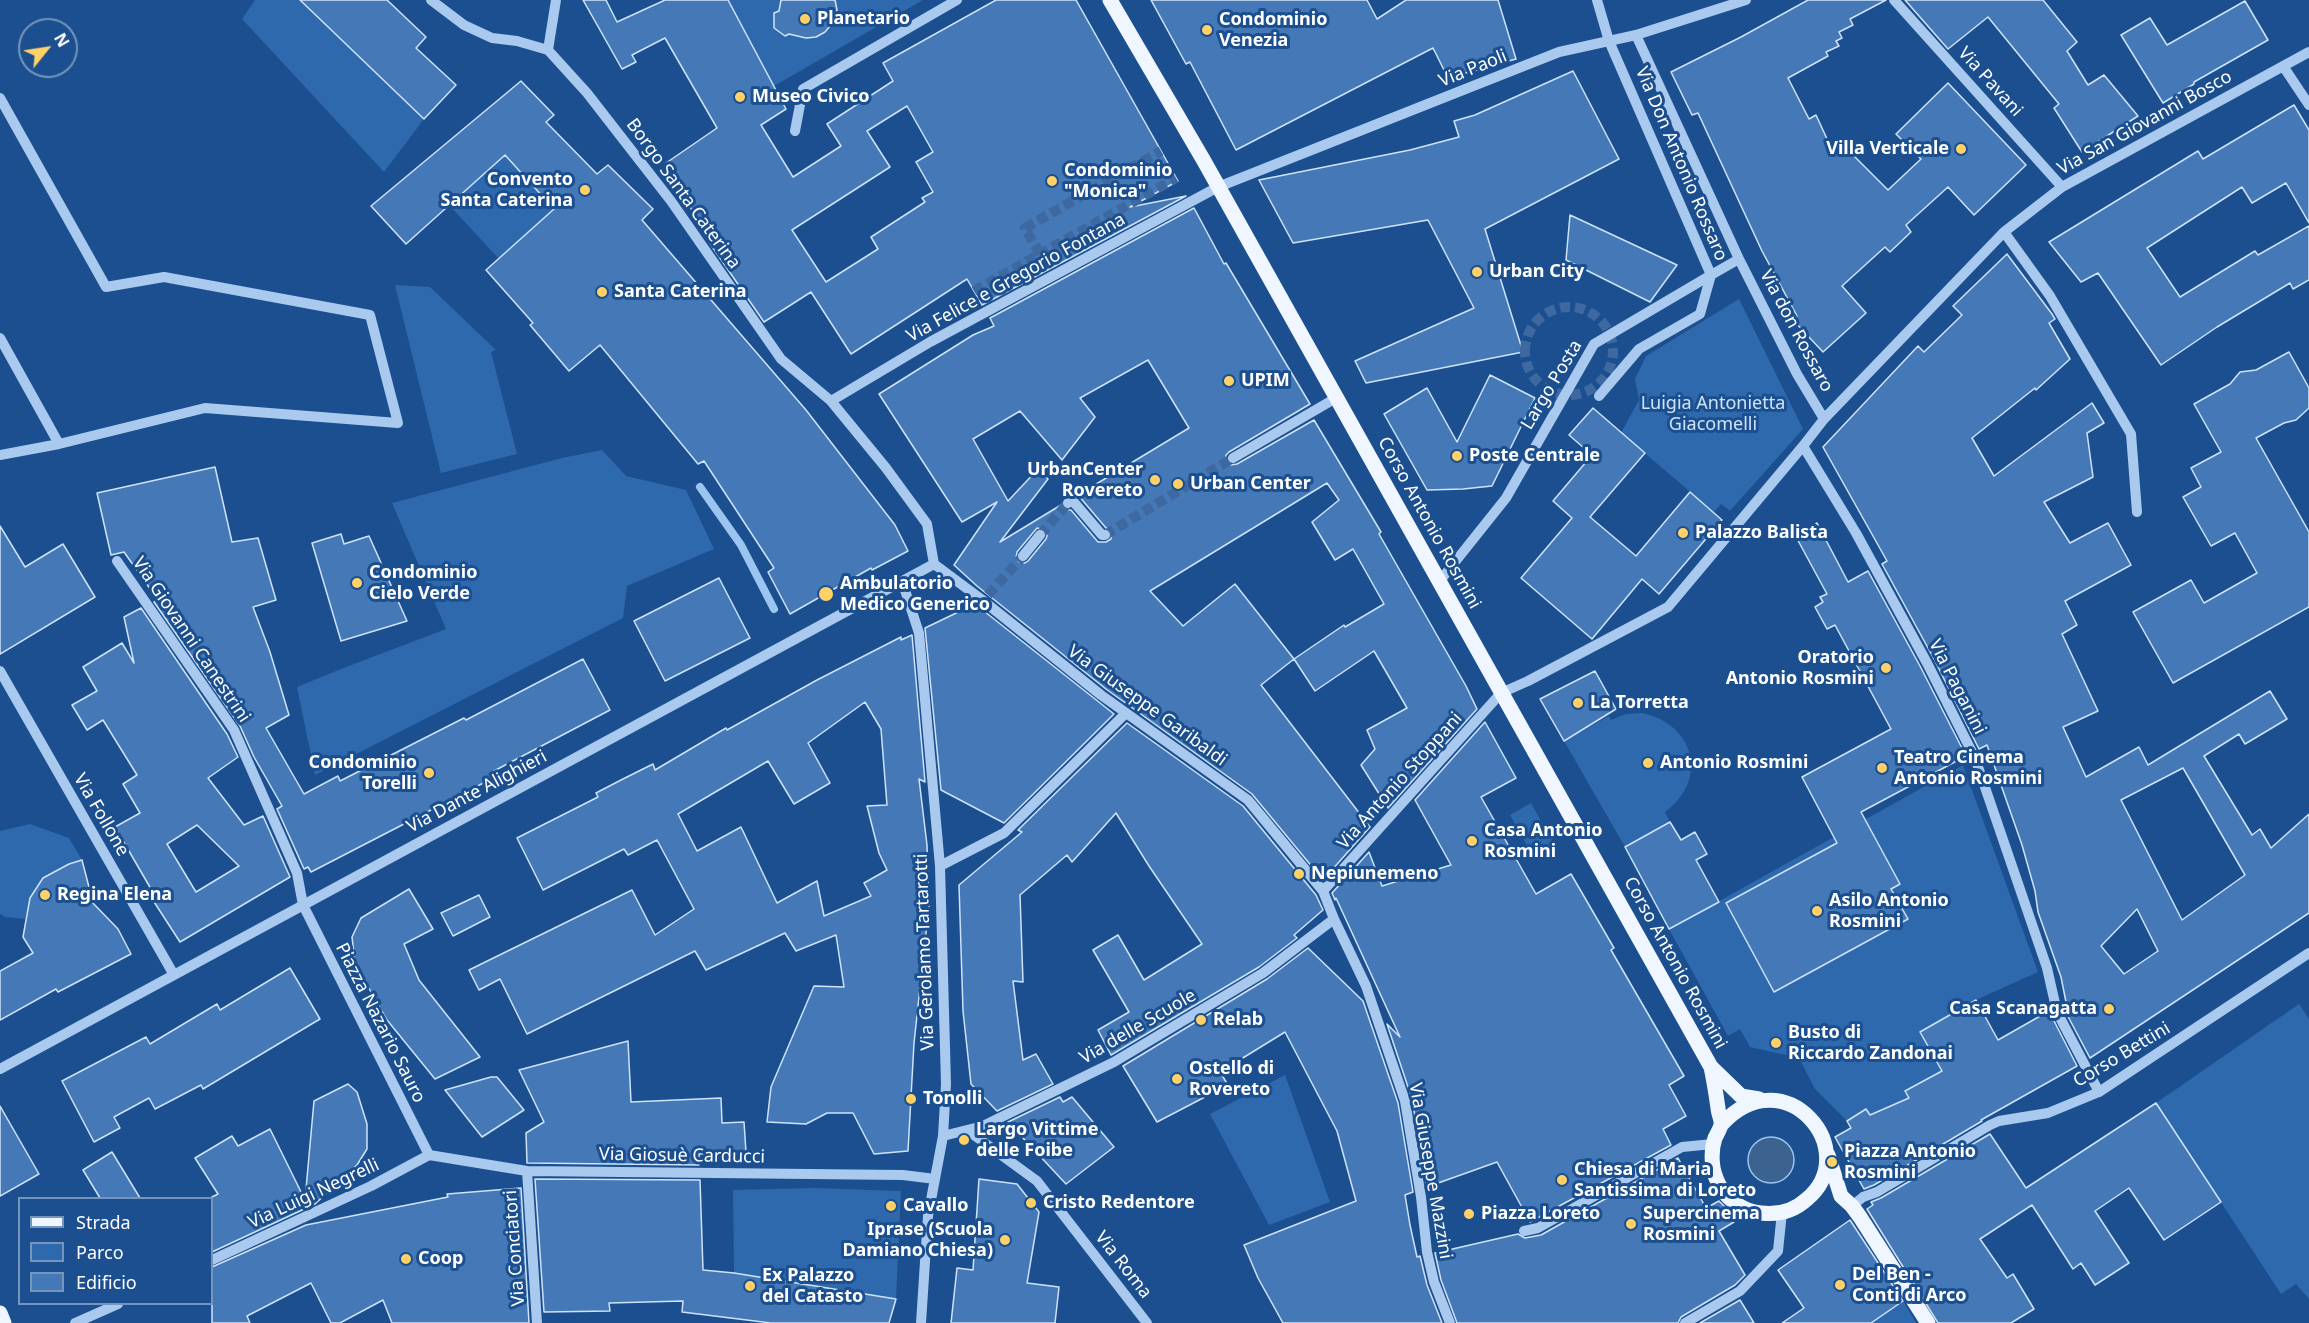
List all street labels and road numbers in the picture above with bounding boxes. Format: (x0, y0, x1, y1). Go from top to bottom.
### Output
street label: Via Pavani (1953, 43, 2027, 121)
street label: Via Paoli (1436, 46, 1510, 92)
street label: Via Don Antonio Rossaro (1630, 64, 1732, 264)
street label: Via San Giovanni Bosco (2054, 66, 2236, 180)
street label: Borgo Santa Caterina (621, 115, 745, 273)
street label: Via Felice e Gregorio Fontana (903, 209, 1129, 347)
street label: Via don Rossaro (1755, 266, 1837, 396)
street label: Largo Posta (1517, 336, 1587, 434)
street label: Corso Antonio Rosmini (1373, 433, 1485, 613)
street label: Via Giovanni Canestrini (128, 553, 254, 727)
street label: Via Paganini (1924, 636, 1990, 738)
street label: Via Giuseppe Garibaldi (1063, 641, 1231, 771)
street label: Via Antonio Stoppani (1333, 708, 1467, 854)
street label: Via Dante Alighieri (403, 746, 551, 838)
street label: Via Follone (69, 770, 133, 860)
street label: Via Gerolamo Tartarotti (911, 853, 939, 1051)
street label: Corso Antonio Rosmini (1619, 873, 1731, 1053)
street label: Piazza Nazario Sauro (330, 940, 430, 1106)
street label: Via delle Scuole (1076, 985, 1200, 1069)
street label: Corso Bettini (2070, 1018, 2174, 1092)
street label: Via Giuseppe Mazzini (1404, 1081, 1456, 1261)
street label: Via Giosuè Carducci (599, 1144, 765, 1168)
street label: Via Luigi Negrelli (245, 1154, 383, 1234)
street label: Via Conciatori (500, 1189, 530, 1307)
street label: Via Roma (1090, 1227, 1156, 1303)

